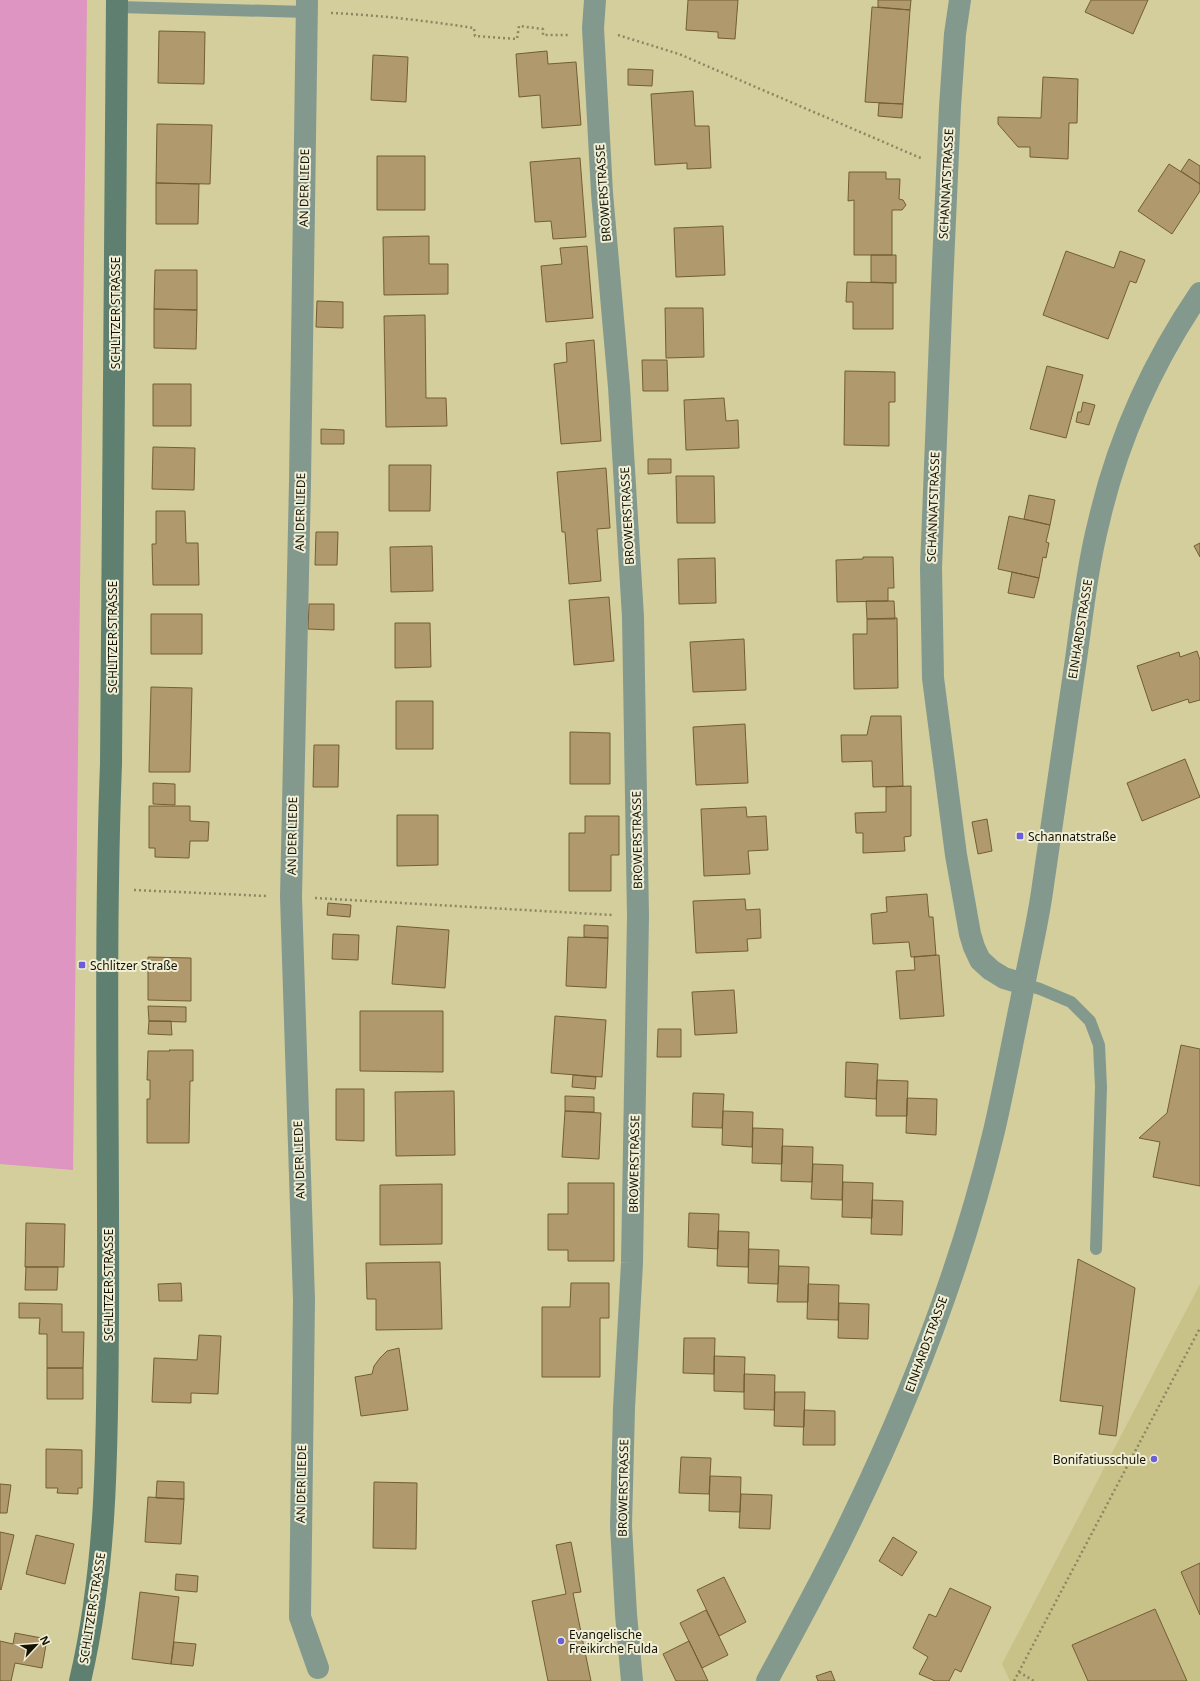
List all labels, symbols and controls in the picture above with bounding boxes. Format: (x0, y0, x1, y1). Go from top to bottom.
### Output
street label: SCHANNATSTRASSE (935, 128, 957, 240)
street label: BROWERSTRASSE (591, 143, 615, 243)
street label: AN DER LIEDE (295, 149, 313, 227)
street label: SCHLITZER STRASSE (107, 257, 124, 369)
street label: SCHANNATSTRASSE (923, 451, 943, 563)
street label: BROWERSTRASSE (616, 467, 638, 565)
street label: AN DER LIEDE (291, 473, 309, 551)
street label: EINHARDSTRASSE (1064, 578, 1096, 680)
street label: SCHLITZER STRASSE (104, 581, 121, 693)
street label: BROWERSTRASSE (628, 791, 646, 889)
street label: AN DER LIEDE (283, 797, 301, 875)
place label: Schannatstraße (1028, 828, 1116, 845)
marker: Schannatstraße (1015, 831, 1025, 841)
place label: Schlitzer Straße (90, 957, 178, 974)
marker: Schlitzer Straße (77, 960, 87, 970)
street label: BROWERSTRASSE (625, 1115, 643, 1213)
street label: AN DER LIEDE (289, 1121, 309, 1199)
street label: SCHLITZER STRASSE (100, 1229, 117, 1341)
street label: EINHARDSTRASSE (901, 1294, 951, 1394)
street label: BROWERSTRASSE (614, 1439, 632, 1537)
street label: AN DER LIEDE (292, 1445, 310, 1523)
place label: Bonifatiusschule (1053, 1451, 1146, 1468)
marker: Bonifatiusschule (1149, 1454, 1159, 1464)
street label: SCHLITZER STRASSE (75, 1551, 109, 1665)
north arrow (16, 1625, 56, 1665)
place label: Evangelische Freikirche Fulda (569, 1626, 658, 1657)
text: N (37, 1633, 54, 1648)
marker: Evangelische Freikirche Fulda (556, 1636, 566, 1646)

